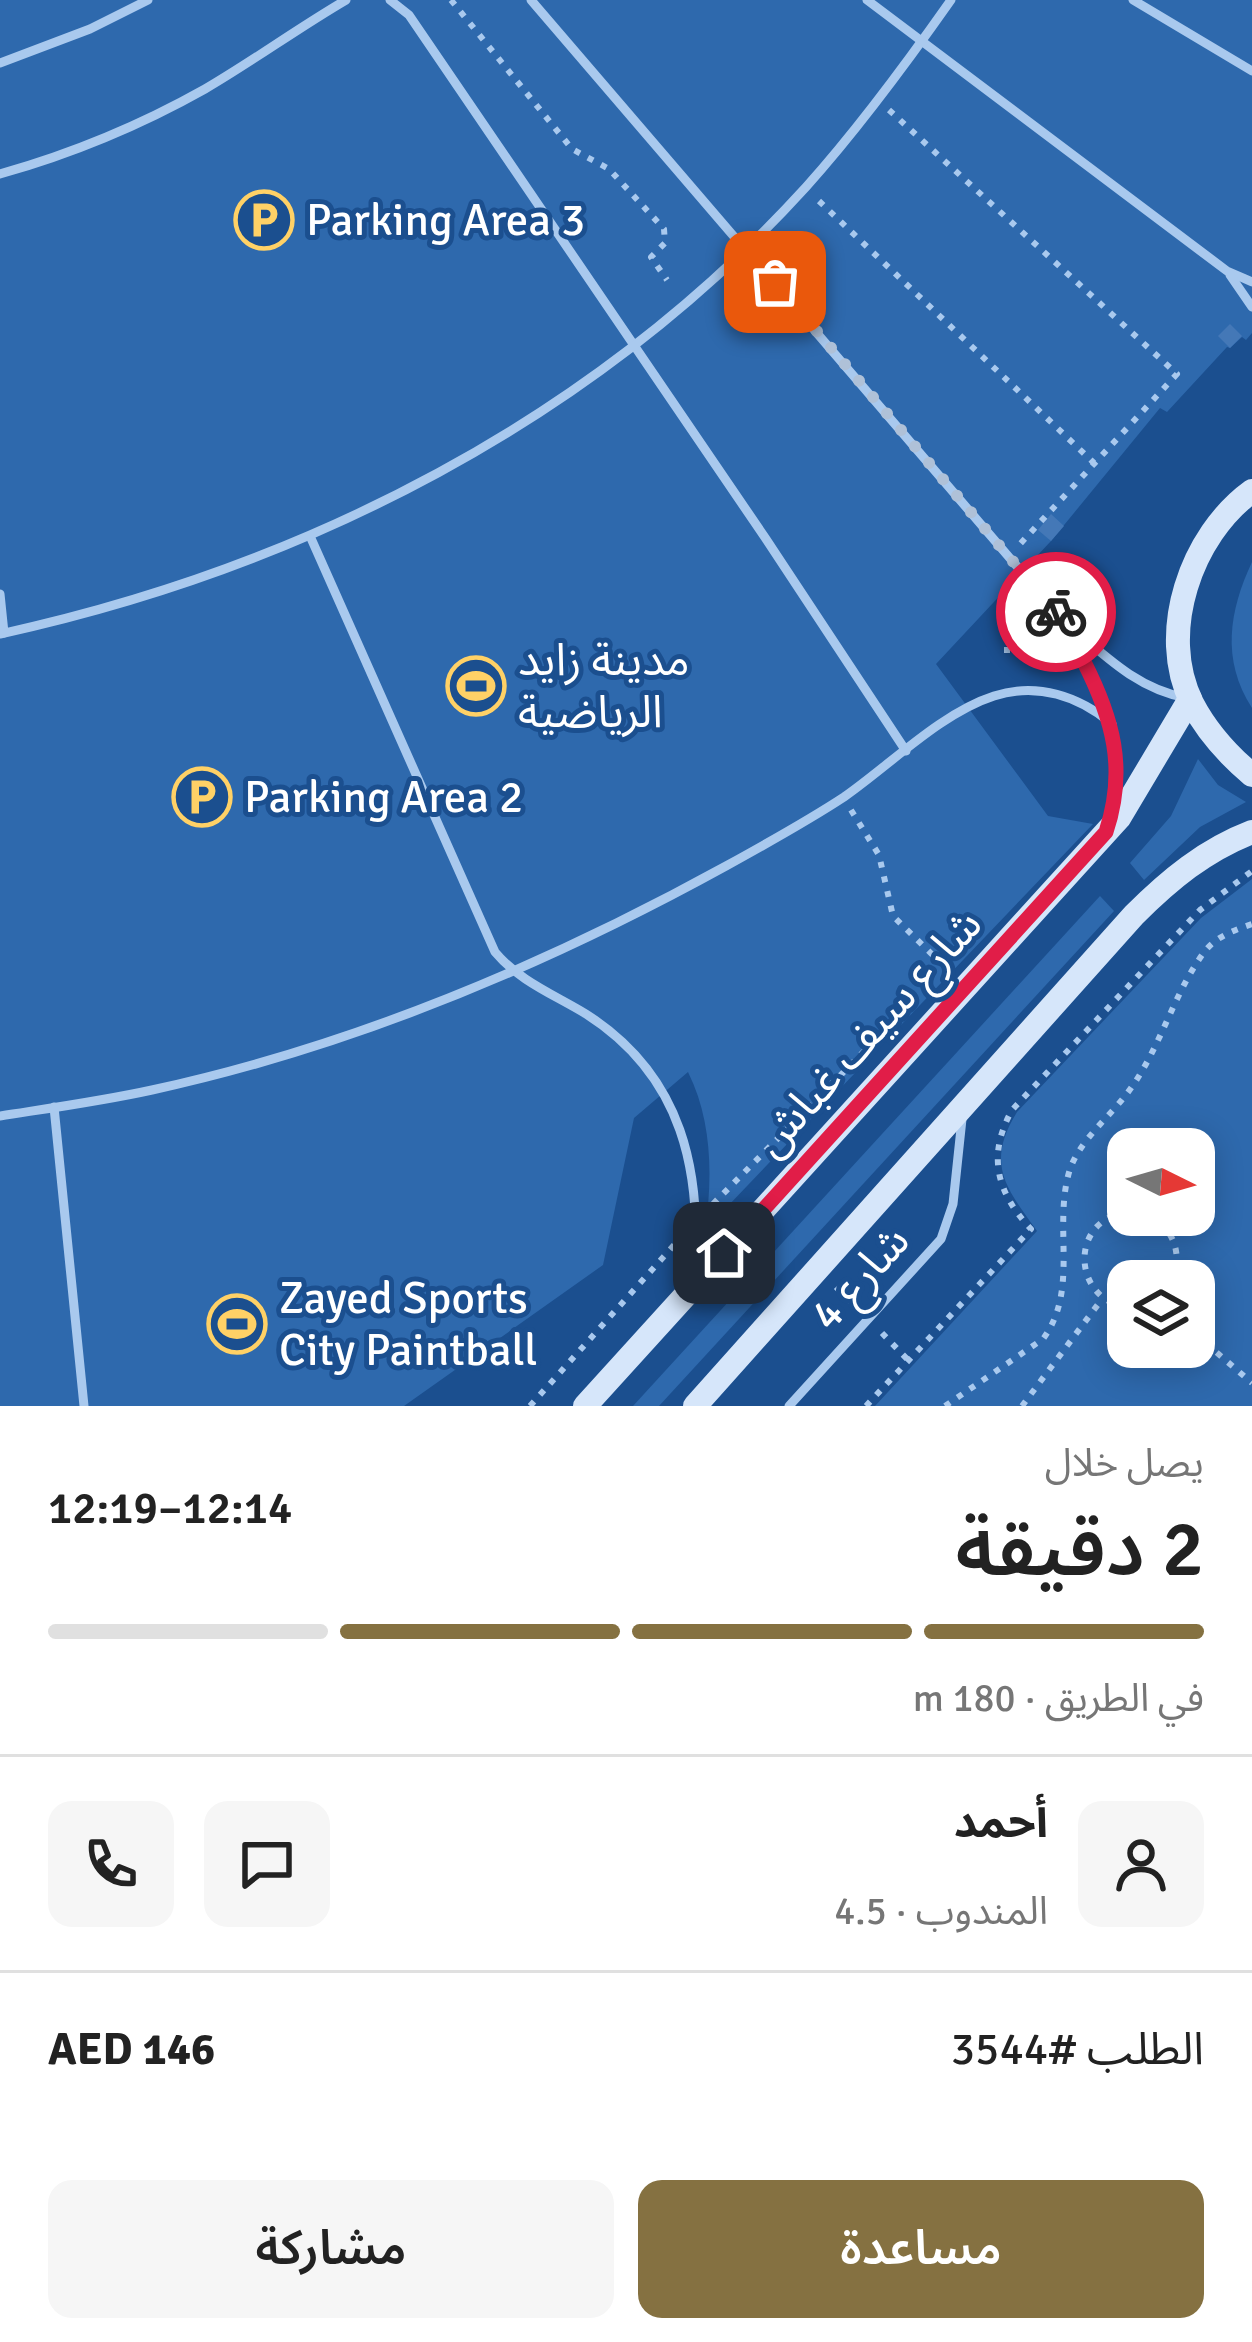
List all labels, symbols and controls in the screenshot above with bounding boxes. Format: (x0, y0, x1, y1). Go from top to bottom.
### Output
parking icon: Parking Area 3 (233, 189, 295, 251)
place label: Parking Area 3 (306, 193, 585, 248)
pin (724, 231, 826, 333)
icon: bag (742, 249, 808, 315)
courier (996, 552, 1116, 672)
icon: bike (1023, 579, 1089, 645)
place label: مدينة زايد الرياضية (518, 633, 690, 740)
sports icon: مدينة زايد الرياضية (445, 655, 507, 717)
parking icon: Parking Area 2 (171, 766, 233, 828)
place label: Parking Area 2 (244, 770, 523, 825)
street label: شارع سيف غباش (742, 898, 997, 1172)
north arrow (1107, 1128, 1215, 1236)
map controls (1107, 1128, 1215, 1368)
pin (673, 1202, 775, 1304)
street label: شارع 4 (799, 1214, 925, 1345)
icon: home (691, 1220, 757, 1286)
button: layers (1107, 1260, 1215, 1368)
place label: Zayed Sports City Paintball (279, 1271, 537, 1378)
sports icon: Zayed Sports City Paintball (206, 1293, 268, 1355)
text: يصل خلال (1045, 1439, 1204, 1487)
text: 12:14–12:19 (48, 1481, 292, 1536)
text: 2 دقيقة (955, 1502, 1204, 1598)
text: في الطريق · 180 m (913, 1674, 1204, 1722)
text: أحمد (954, 1795, 1048, 1850)
button: phone (48, 1801, 174, 1927)
button: chat (204, 1801, 330, 1927)
button: person (1078, 1801, 1204, 1927)
text: المندوب · 4.5 (834, 1887, 1048, 1935)
text: AED 146 (48, 2022, 215, 2077)
text: الطلب #3544 (951, 2022, 1204, 2077)
button: مشاركة (48, 2180, 614, 2318)
button: مساعدة (638, 2180, 1204, 2318)

